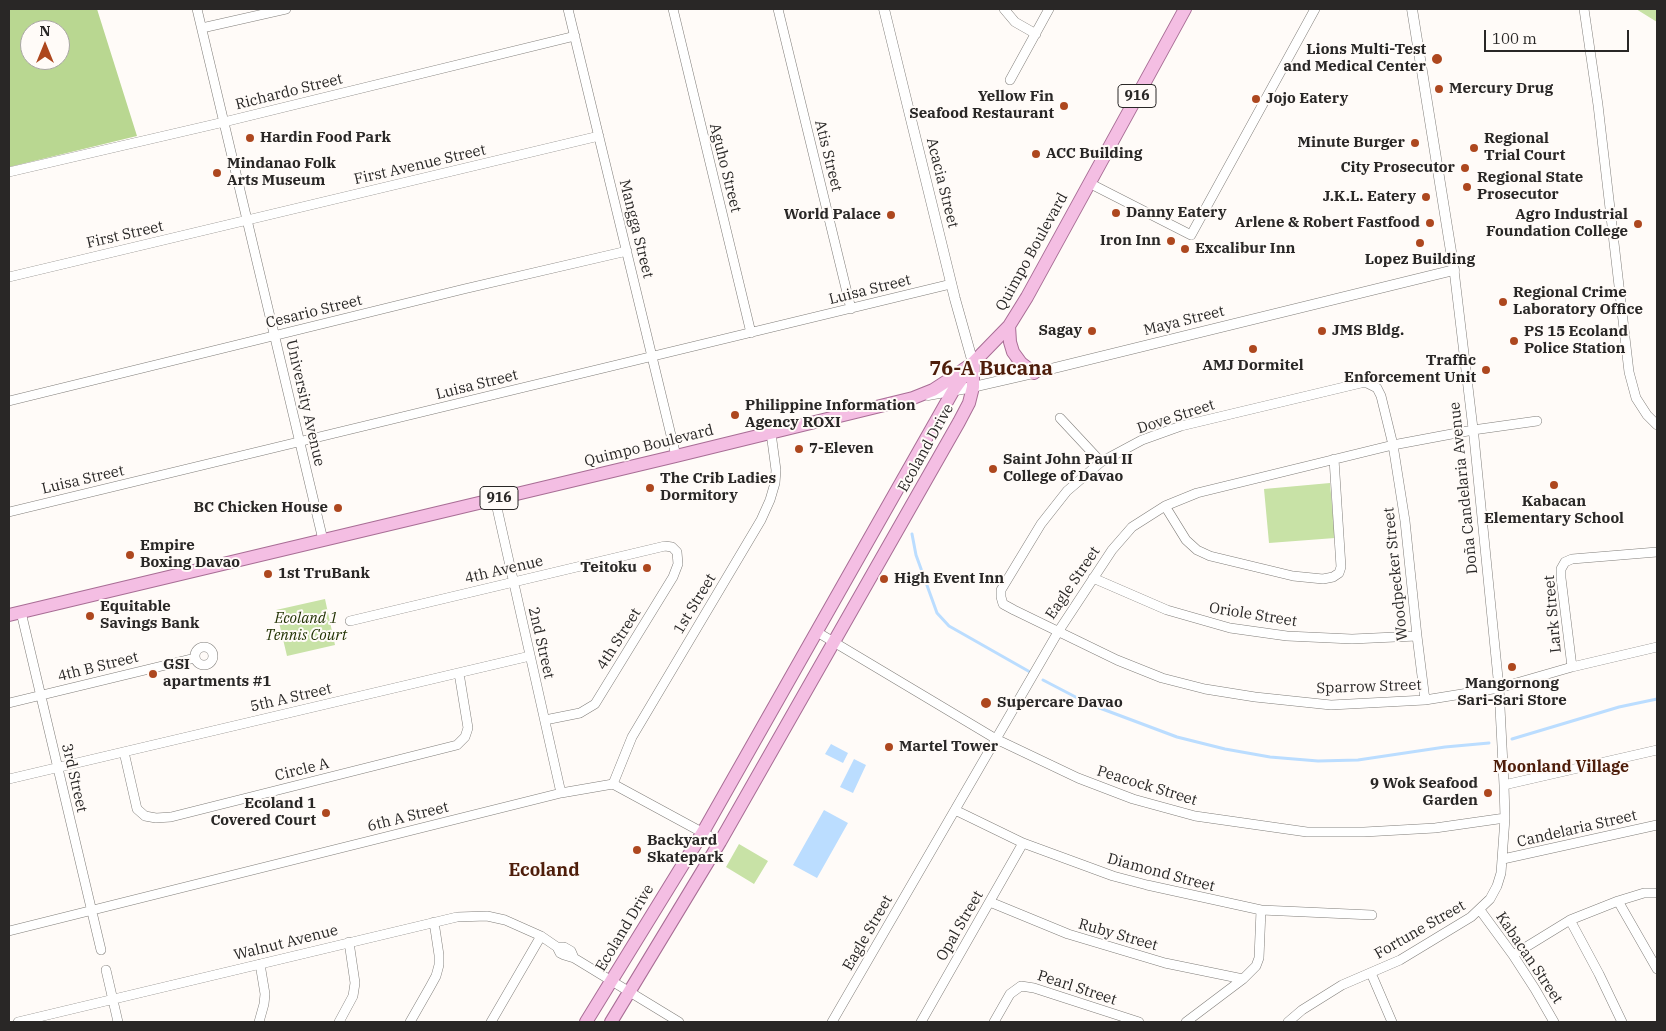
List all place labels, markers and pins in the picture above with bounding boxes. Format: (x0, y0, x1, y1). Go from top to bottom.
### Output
place label: Lions Multi-Test and Medical Center (1283, 41, 1426, 76)
marker: Lions Multi-Test and Medical Center (1430, 52, 1444, 66)
place label: Mercury Drug (1449, 80, 1553, 98)
marker: Mercury Drug (1433, 83, 1445, 95)
place label: Yellow Fin Seafood Restaurant (909, 88, 1054, 123)
place label: Jojo Eatery (1266, 90, 1348, 108)
marker: Jojo Eatery (1250, 93, 1262, 105)
marker: Yellow Fin Seafood Restaurant (1058, 100, 1070, 112)
place label: Hardin Food Park (260, 129, 391, 147)
place label: Regional Trial Court (1484, 130, 1565, 165)
marker: Hardin Food Park (244, 132, 256, 144)
place label: Minute Burger (1298, 134, 1405, 152)
marker: Minute Burger (1409, 137, 1421, 149)
marker: Regional Trial Court (1468, 142, 1480, 154)
place label: ACC Building (1046, 145, 1142, 163)
marker: ACC Building (1030, 148, 1042, 160)
place label: Mindanao Folk Arts Museum (227, 155, 336, 190)
place label: City Prosecutor (1341, 159, 1455, 177)
marker: City Prosecutor (1459, 162, 1471, 174)
marker: Mindanao Folk Arts Museum (211, 167, 223, 179)
place label: Regional State Prosecutor (1477, 169, 1583, 204)
marker: Regional State Prosecutor (1461, 181, 1473, 193)
place label: J.K.L. Eatery (1323, 188, 1416, 206)
marker: J.K.L. Eatery (1420, 191, 1432, 203)
place label: Danny Eatery (1126, 204, 1227, 222)
place label: World Palace (784, 206, 881, 224)
place label: Agro Industrial Foundation College (1486, 206, 1628, 241)
marker: Danny Eatery (1110, 207, 1122, 219)
marker: World Palace (885, 209, 897, 221)
place label: Arlene & Robert Fastfood (1235, 214, 1420, 232)
marker: Arlene & Robert Fastfood (1424, 217, 1436, 229)
marker: Agro Industrial Foundation College (1632, 218, 1644, 230)
place label: Iron Inn (1100, 232, 1161, 250)
marker: Iron Inn (1165, 235, 1177, 247)
marker: Lopez Building (1414, 237, 1426, 249)
place label: Excalibur Inn (1195, 240, 1295, 258)
marker: Excalibur Inn (1179, 243, 1191, 255)
place label: Lopez Building (1365, 251, 1475, 269)
place label: Regional Crime Laboratory Office (1513, 284, 1643, 319)
marker: Regional Crime Laboratory Office (1497, 296, 1509, 308)
place label: Sagay (1039, 322, 1082, 340)
place label: JMS Bldg. (1332, 322, 1404, 340)
place label: PS 15 Ecoland Police Station (1524, 323, 1628, 358)
marker: Sagay (1086, 325, 1098, 337)
marker: JMS Bldg. (1316, 325, 1328, 337)
marker: PS 15 Ecoland Police Station (1508, 335, 1520, 347)
marker: AMJ Dormitel (1247, 343, 1259, 355)
place label: Traffic Enforcement Unit (1344, 352, 1476, 387)
place label: AMJ Dormitel (1202, 357, 1304, 375)
marker: Traffic Enforcement Unit (1480, 364, 1492, 376)
place label: Philippine Information Agency ROXI (745, 397, 916, 432)
marker: Philippine Information Agency ROXI (729, 409, 741, 421)
place label: 7-Eleven (809, 440, 874, 458)
marker: 7-Eleven (793, 443, 805, 455)
place label: Saint John Paul II College of Davao (1003, 451, 1133, 486)
marker: Saint John Paul II College of Davao (987, 463, 999, 475)
place label: The Crib Ladies Dormitory (660, 470, 776, 505)
marker: Kabacan Elementary School (1548, 479, 1560, 491)
marker: The Crib Ladies Dormitory (644, 482, 656, 494)
place label: Kabacan Elementary School (1484, 493, 1624, 528)
place label: BC Chicken House (193, 499, 328, 517)
marker: BC Chicken House (332, 502, 344, 514)
place label: Empire Boxing Davao (140, 537, 240, 572)
marker: Empire Boxing Davao (124, 549, 136, 561)
place label: Teitoku (580, 559, 637, 577)
marker: Teitoku (641, 562, 653, 574)
place label: 1st TruBank (278, 565, 370, 583)
marker: 1st TruBank (262, 568, 274, 580)
place label: High Event Inn (894, 570, 1004, 588)
marker: High Event Inn (878, 573, 890, 585)
place label: Equitable Savings Bank (100, 598, 199, 633)
marker: Equitable Savings Bank (84, 610, 96, 622)
place label: GSI apartments #1 (163, 656, 271, 691)
marker: Mangornong Sari-Sari Store (1506, 661, 1518, 673)
marker: GSI apartments #1 (147, 668, 159, 680)
place label: Mangornong Sari-Sari Store (1457, 675, 1567, 710)
place label: Supercare Davao (997, 694, 1123, 712)
marker: Supercare Davao (979, 696, 993, 710)
place label: Martel Tower (899, 738, 998, 756)
marker: Martel Tower (883, 741, 895, 753)
place label: 9 Wok Seafood Garden (1370, 775, 1478, 810)
marker: 9 Wok Seafood Garden (1482, 787, 1494, 799)
place label: Ecoland 1 Covered Court (211, 795, 316, 830)
marker: Ecoland 1 Covered Court (320, 807, 332, 819)
place label: Backyard Skatepark (647, 832, 723, 867)
marker: Backyard Skatepark (631, 844, 643, 856)

